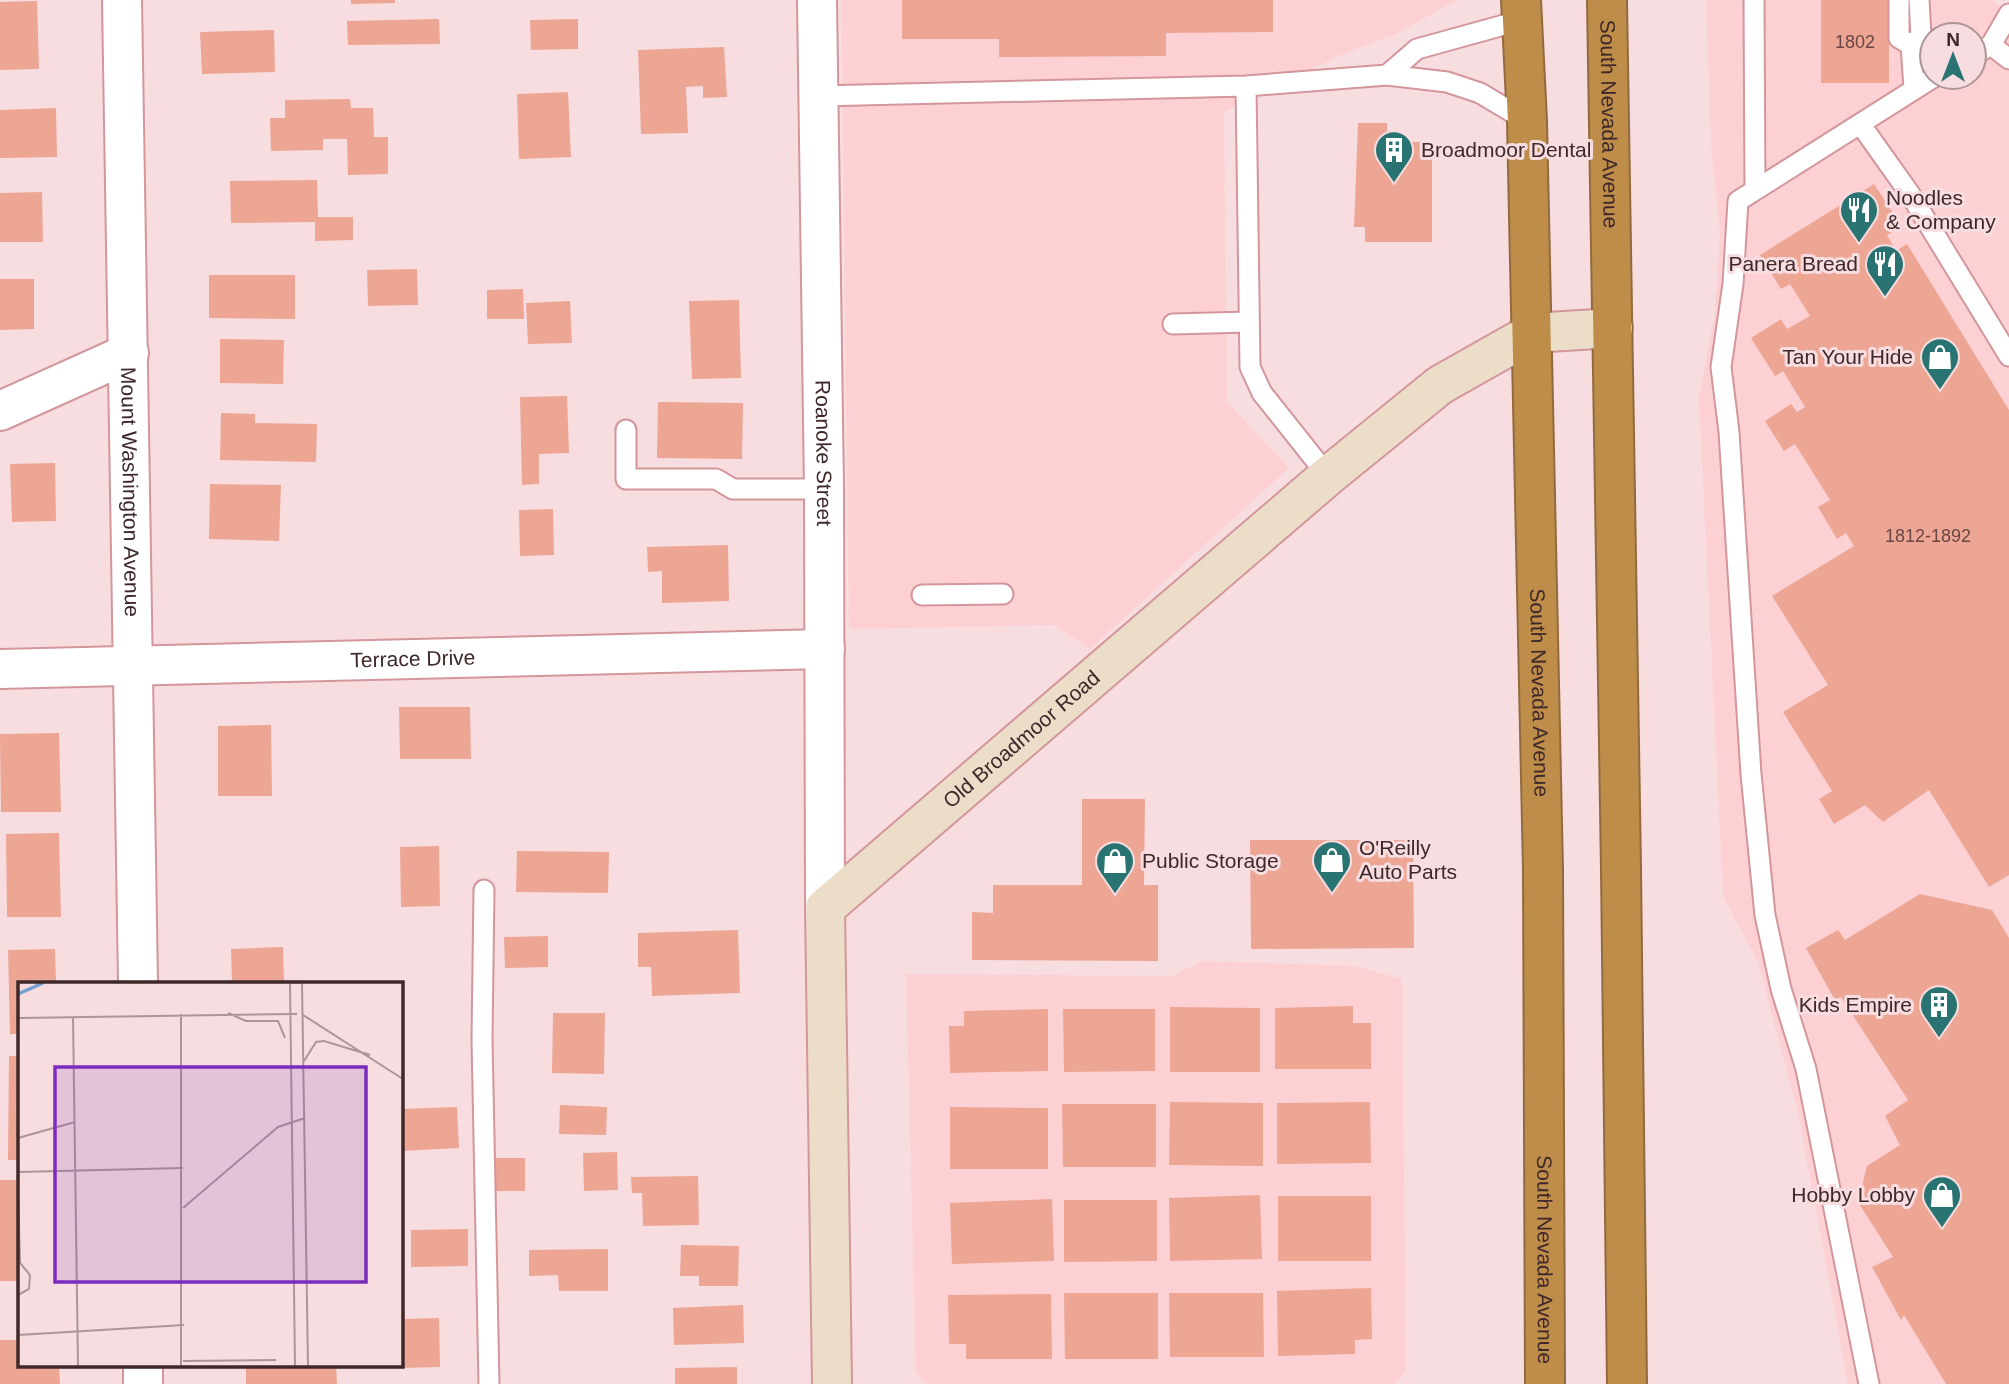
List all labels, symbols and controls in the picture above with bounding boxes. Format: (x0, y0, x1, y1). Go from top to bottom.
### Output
street label: South Nevada Avenue (1596, 19, 1623, 229)
north arrow (1918, 21, 1988, 91)
text: N (1946, 29, 1960, 50)
house number: 1802 (1835, 32, 1875, 52)
building icon: Broadmoor Dental (1373, 129, 1415, 184)
place label: Broadmoor Dental (1421, 138, 1591, 161)
place label: Noodles & Company (1886, 186, 1996, 233)
restaurant icon: Noodles & Company (1838, 189, 1880, 244)
restaurant icon: Panera Bread (1864, 243, 1906, 298)
place label: Panera Bread (1728, 252, 1858, 275)
shop icon: Tan Your Hide (1919, 336, 1961, 391)
place label: Tan Your Hide (1782, 345, 1913, 368)
street label: Mount Washington Avenue (117, 367, 144, 617)
street label: Roanoke Street (811, 380, 836, 526)
house number: 1812-1892 (1885, 526, 1971, 546)
street label: South Nevada Avenue (1526, 588, 1553, 797)
street label: Terrace Drive (350, 645, 476, 672)
street label: Old Broadmoor Road (938, 665, 1104, 812)
place label: O'Reilly Auto Parts (1359, 836, 1457, 883)
shop icon: O'Reilly Auto Parts (1311, 839, 1353, 894)
shop icon: Public Storage (1094, 840, 1136, 895)
place label: Public Storage (1142, 849, 1279, 872)
inset map (18, 982, 402, 1366)
building icon: Kids Empire (1918, 984, 1960, 1039)
place label: Kids Empire (1799, 993, 1912, 1016)
street label: South Nevada Avenue (1533, 1155, 1557, 1364)
shop icon: Hobby Lobby (1921, 1174, 1963, 1229)
place label: Hobby Lobby (1791, 1183, 1915, 1206)

